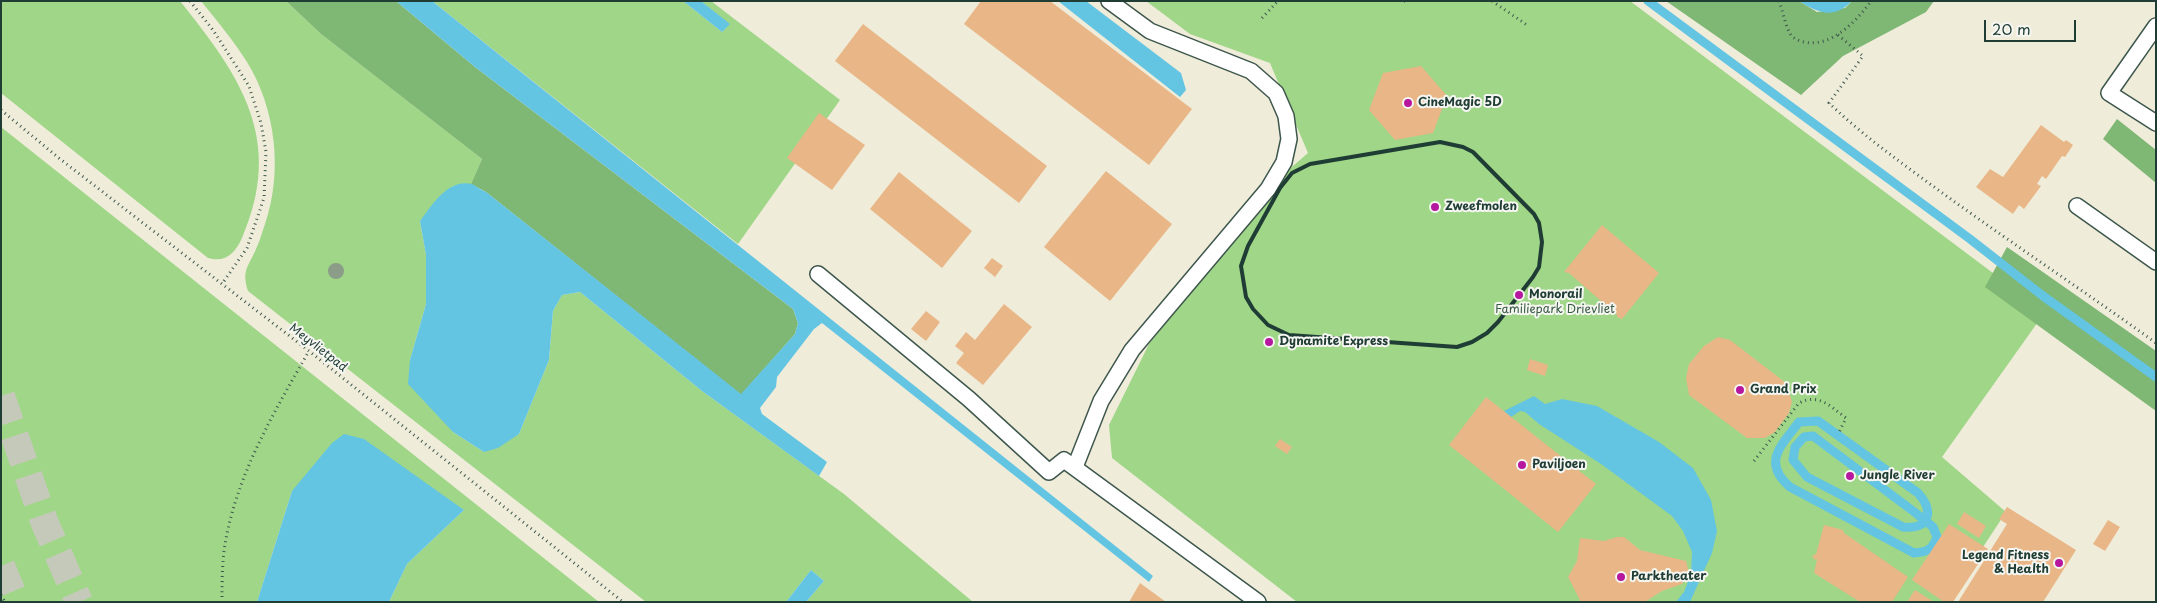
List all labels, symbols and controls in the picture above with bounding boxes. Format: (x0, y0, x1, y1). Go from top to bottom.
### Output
scale bar (1987, 10, 2080, 42)
text: 20 m (1992, 17, 2031, 40)
place label: CineMagic 5D (1418, 96, 1502, 110)
marker: CineMagic 5D (1402, 97, 1414, 109)
place label: Zweefmolen (1445, 200, 1517, 214)
marker: Zweefmolen (1429, 201, 1441, 213)
place label: Monorail (1529, 288, 1582, 302)
marker: Monorail (1513, 289, 1525, 301)
park label: Familiepark Drievliet (1495, 303, 1615, 317)
street label: Meyvlietpad (286, 321, 350, 375)
place label: Dynamite Express (1279, 335, 1388, 349)
marker: Dynamite Express (1263, 336, 1275, 348)
place label: Grand Prix (1750, 383, 1816, 397)
marker: Grand Prix (1734, 384, 1746, 396)
place label: Paviljoen (1532, 458, 1586, 472)
marker: Paviljoen (1516, 459, 1528, 471)
place label: Jungle River (1860, 469, 1935, 483)
marker: Jungle River (1844, 470, 1856, 482)
place label: Legend Fitness & Health (1962, 549, 2049, 577)
marker: Legend Fitness & Health (2053, 557, 2065, 569)
place label: Parktheater (1631, 570, 1707, 584)
marker: Parktheater (1615, 571, 1627, 583)

